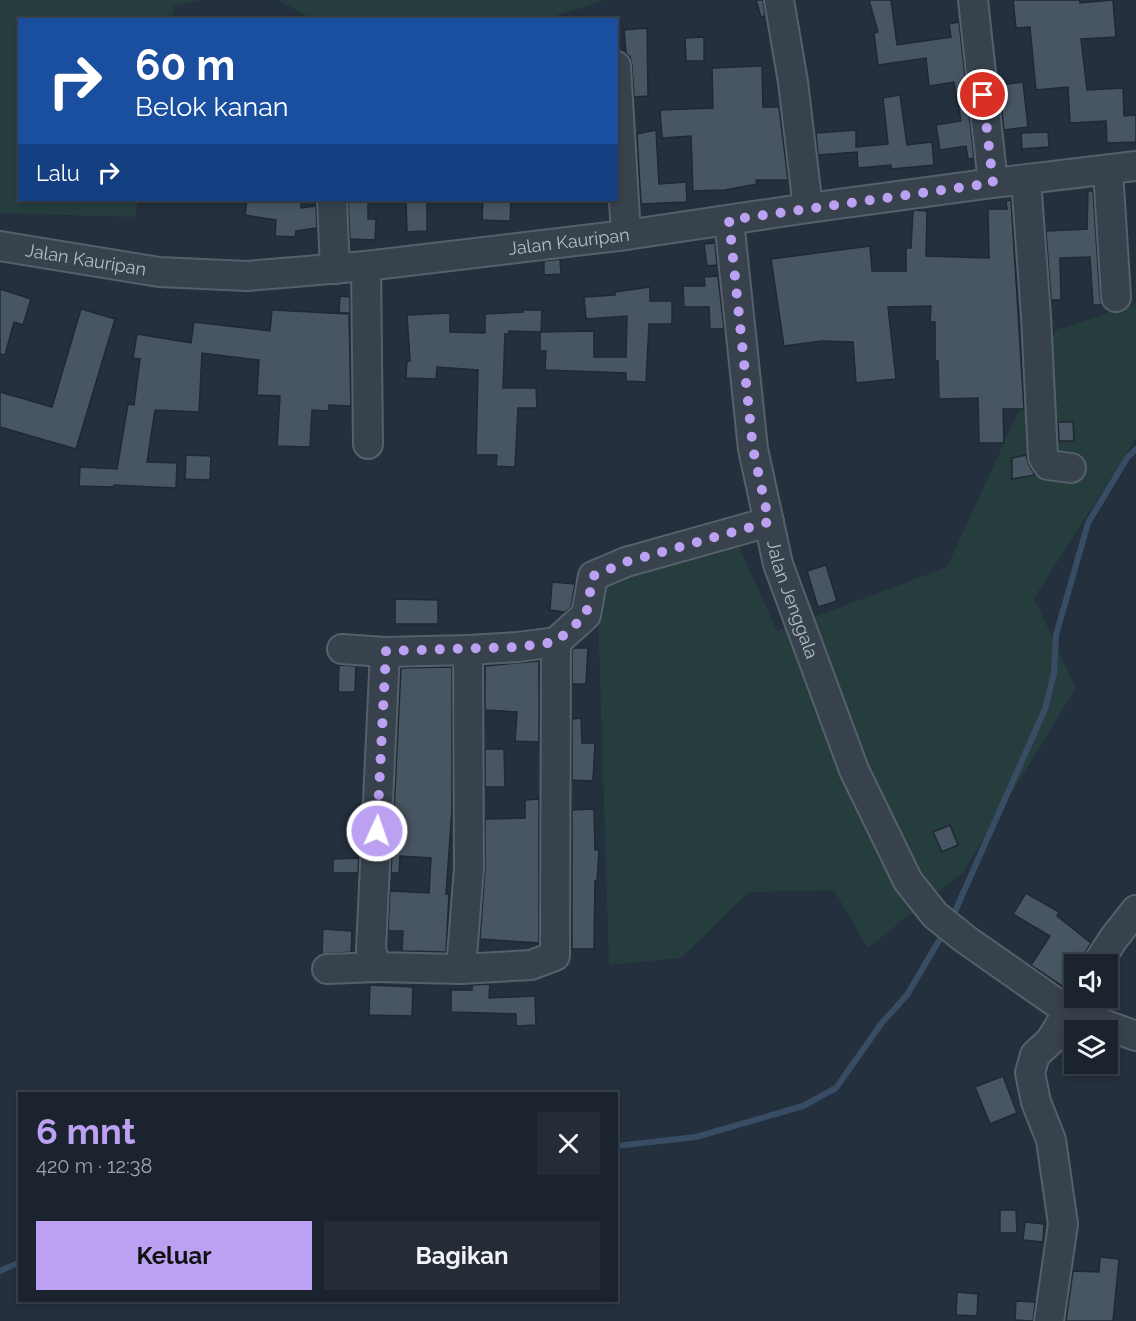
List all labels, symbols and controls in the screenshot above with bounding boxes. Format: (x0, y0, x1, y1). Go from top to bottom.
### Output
text: 60 m (135, 41, 235, 90)
icon: right (36, 42, 114, 120)
pin (957, 69, 1008, 120)
icon: arrive (966, 78, 999, 111)
text: Belok kanan (135, 91, 289, 122)
icon: right (92, 156, 125, 189)
text: Lalu (36, 160, 80, 186)
street label: Jalan Kauripan (507, 224, 631, 259)
street label: Jalan Kauripan (24, 239, 148, 280)
street label: Jalan Jenggala (763, 538, 823, 661)
position arrow (345, 799, 409, 863)
map controls (1064, 954, 1118, 1074)
button: sound (1064, 954, 1118, 1008)
button: layers (1064, 1020, 1118, 1074)
text: 6 mnt (36, 1110, 135, 1152)
button: close (537, 1112, 600, 1175)
text: 420 m · 12:38 (36, 1154, 152, 1178)
button: Keluar (36, 1221, 312, 1290)
button: Bagikan (324, 1221, 600, 1290)

